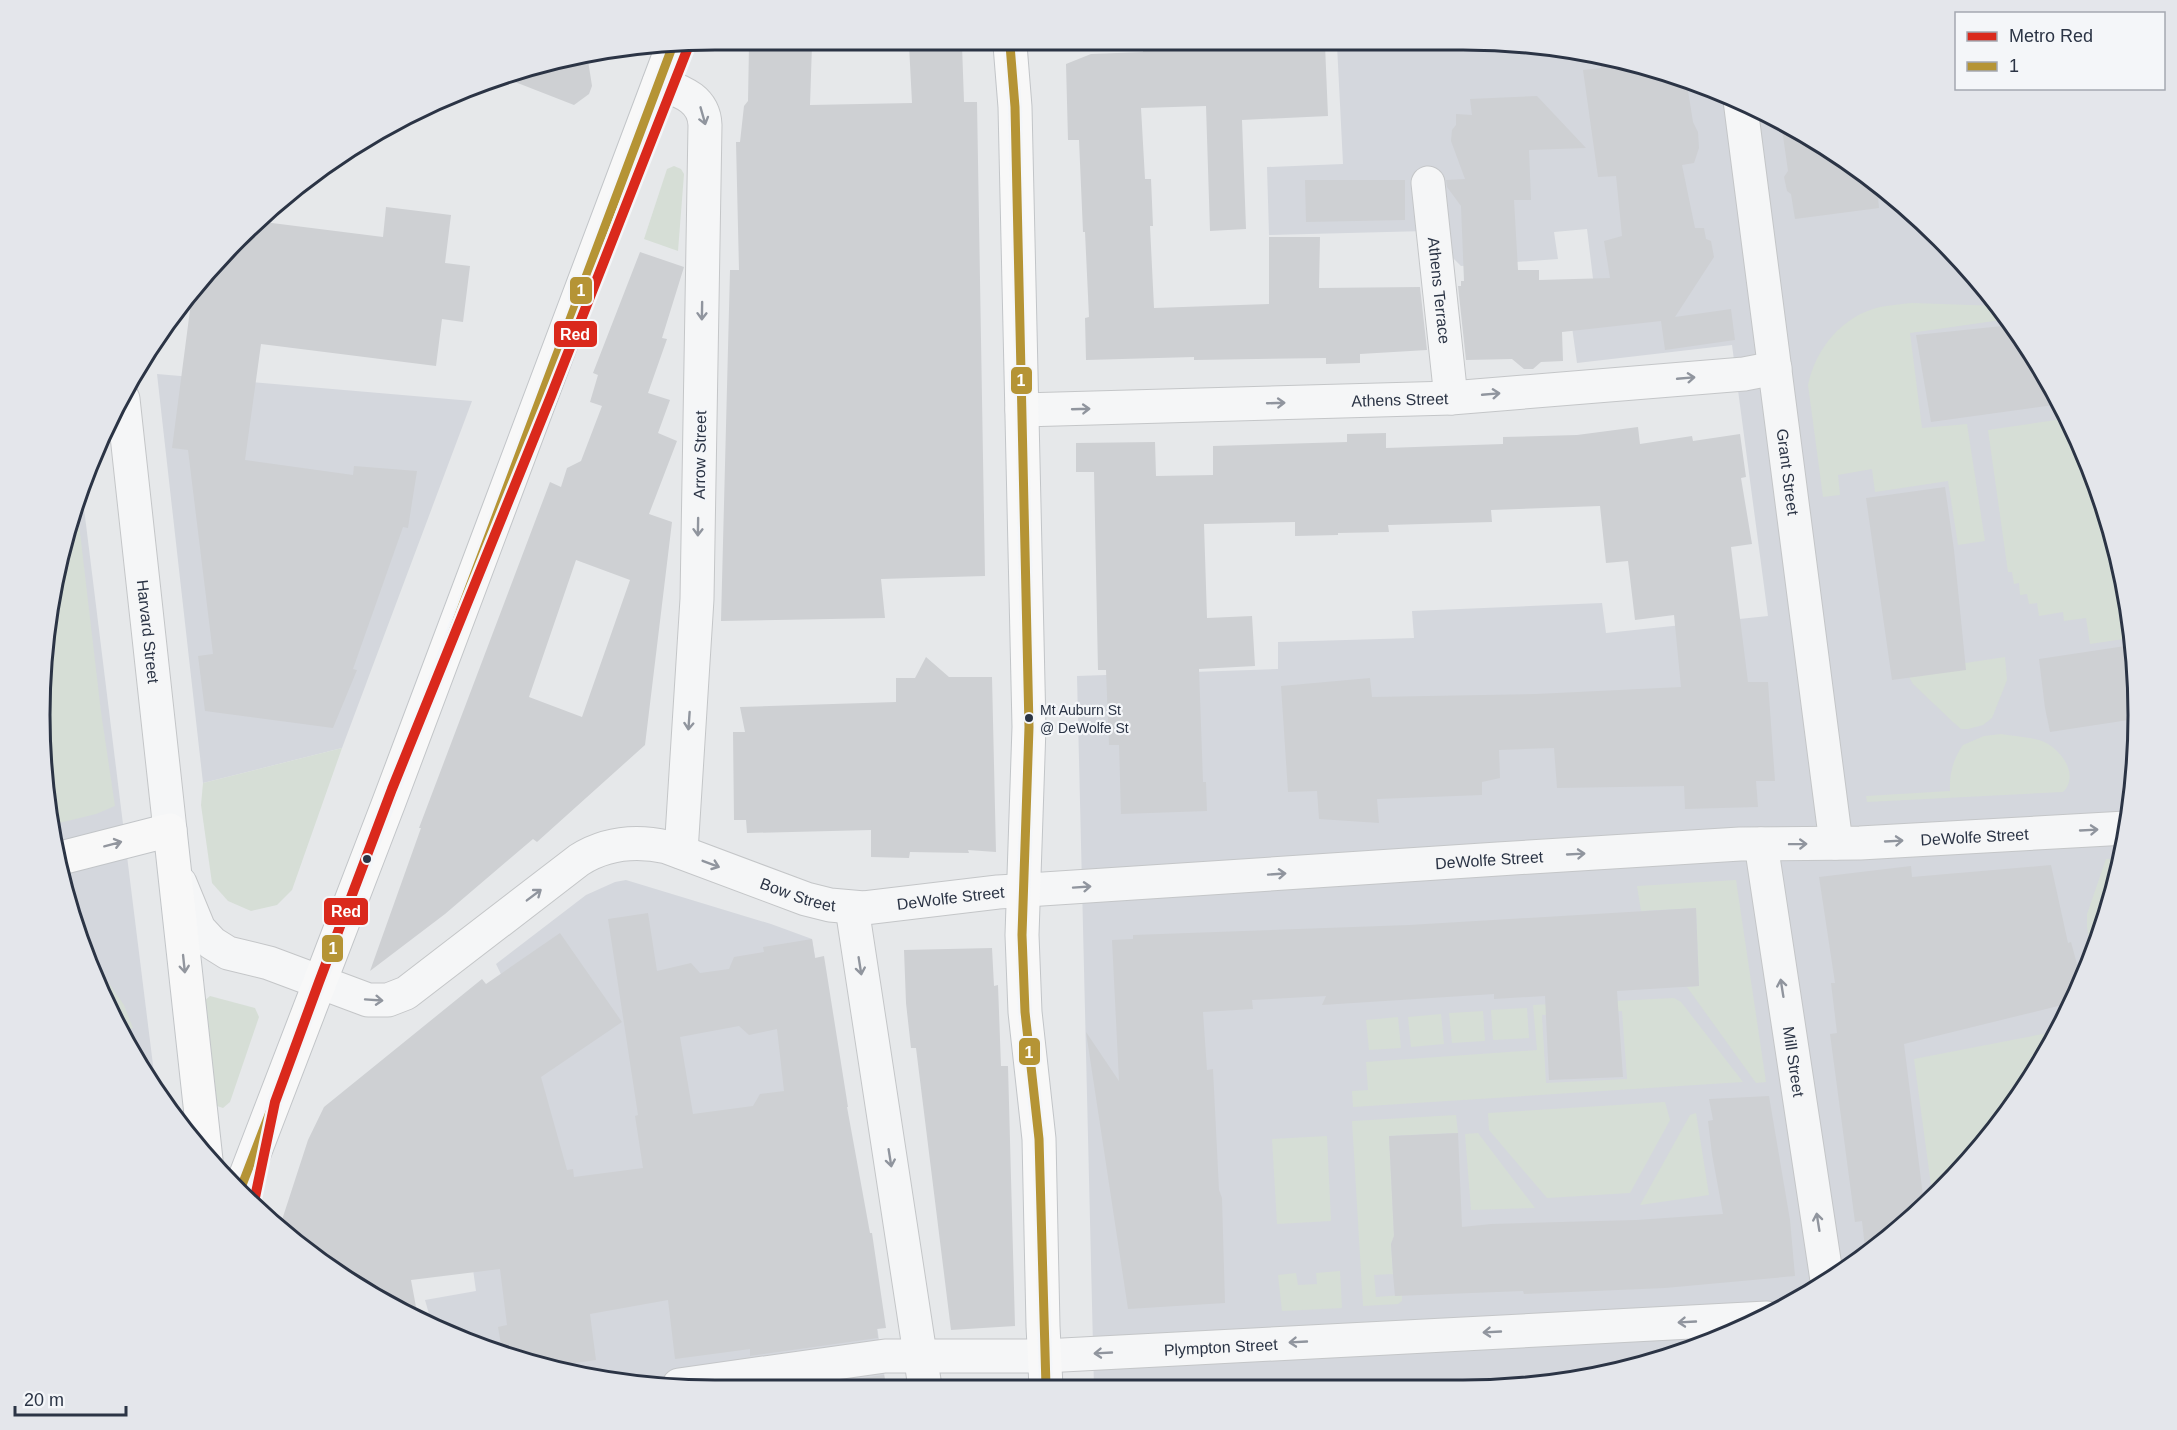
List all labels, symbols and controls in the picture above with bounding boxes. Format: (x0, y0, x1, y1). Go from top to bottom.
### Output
legend (1955, 12, 2165, 90)
text: Metro Red (2009, 26, 2093, 46)
text: 1 (2009, 56, 2019, 76)
one-way arrow (697, 106, 709, 125)
street label: Athens Terrace (1425, 236, 1454, 345)
line badge: 1 (569, 276, 593, 305)
text: 1 (577, 282, 586, 299)
one-way arrow (696, 300, 708, 320)
line badge: Red (553, 320, 598, 348)
text: Red (560, 326, 590, 343)
line badge: 1 (1010, 366, 1033, 395)
text: 1 (1017, 372, 1026, 389)
one-way arrow (1675, 373, 1695, 384)
one-way arrow (1481, 389, 1501, 400)
street label: Athens Street (1351, 390, 1449, 409)
one-way arrow (1265, 397, 1285, 409)
one-way arrow (1070, 403, 1090, 414)
street label: Arrow Street (691, 410, 709, 500)
street label: Grant Street (1774, 428, 1802, 517)
one-way arrow (692, 516, 704, 536)
street label: Harvard Street (134, 579, 163, 685)
place label: Mt Auburn St @ DeWolfe St (1040, 702, 1129, 736)
one-way arrow (684, 711, 695, 731)
marker: Mt Auburn St @ DeWolfe St (1023, 712, 1035, 724)
street label: DeWolfe Street (1920, 825, 2030, 848)
one-way arrow (2078, 825, 2098, 836)
one-way arrow (1884, 835, 1904, 846)
one-way arrow (104, 838, 123, 849)
one-way arrow (1788, 838, 1808, 849)
street label: DeWolfe Street (1435, 848, 1544, 872)
one-way arrow (1566, 849, 1586, 860)
unlabelled marker (361, 853, 373, 865)
one-way arrow (701, 859, 720, 870)
one-way arrow (1266, 868, 1286, 879)
street label: Bow Street (758, 874, 837, 914)
one-way arrow (1072, 881, 1092, 892)
street label: DeWolfe Street (896, 883, 1005, 913)
one-way arrow (526, 888, 542, 901)
line badge: Red (323, 897, 369, 926)
text: Red (331, 903, 361, 920)
line badge: 1 (321, 934, 344, 963)
text: 1 (329, 940, 338, 957)
one-way arrow (179, 954, 190, 974)
one-way arrow (855, 955, 866, 975)
one-way arrow (1777, 979, 1788, 999)
one-way arrow (364, 994, 384, 1005)
street label: Mill Street (1780, 1025, 1808, 1099)
line badge: 1 (1018, 1037, 1041, 1066)
text: 1 (1025, 1044, 1034, 1061)
one-way arrow (885, 1148, 896, 1168)
one-way arrow (1812, 1213, 1823, 1233)
one-way arrow (1678, 1317, 1698, 1328)
one-way arrow (1483, 1327, 1503, 1338)
street label: Plympton Street (1163, 1335, 1279, 1358)
one-way arrow (1288, 1337, 1308, 1348)
one-way arrow (1093, 1347, 1113, 1358)
scale bar (15, 1379, 126, 1417)
text: 20 m (24, 1390, 64, 1410)

